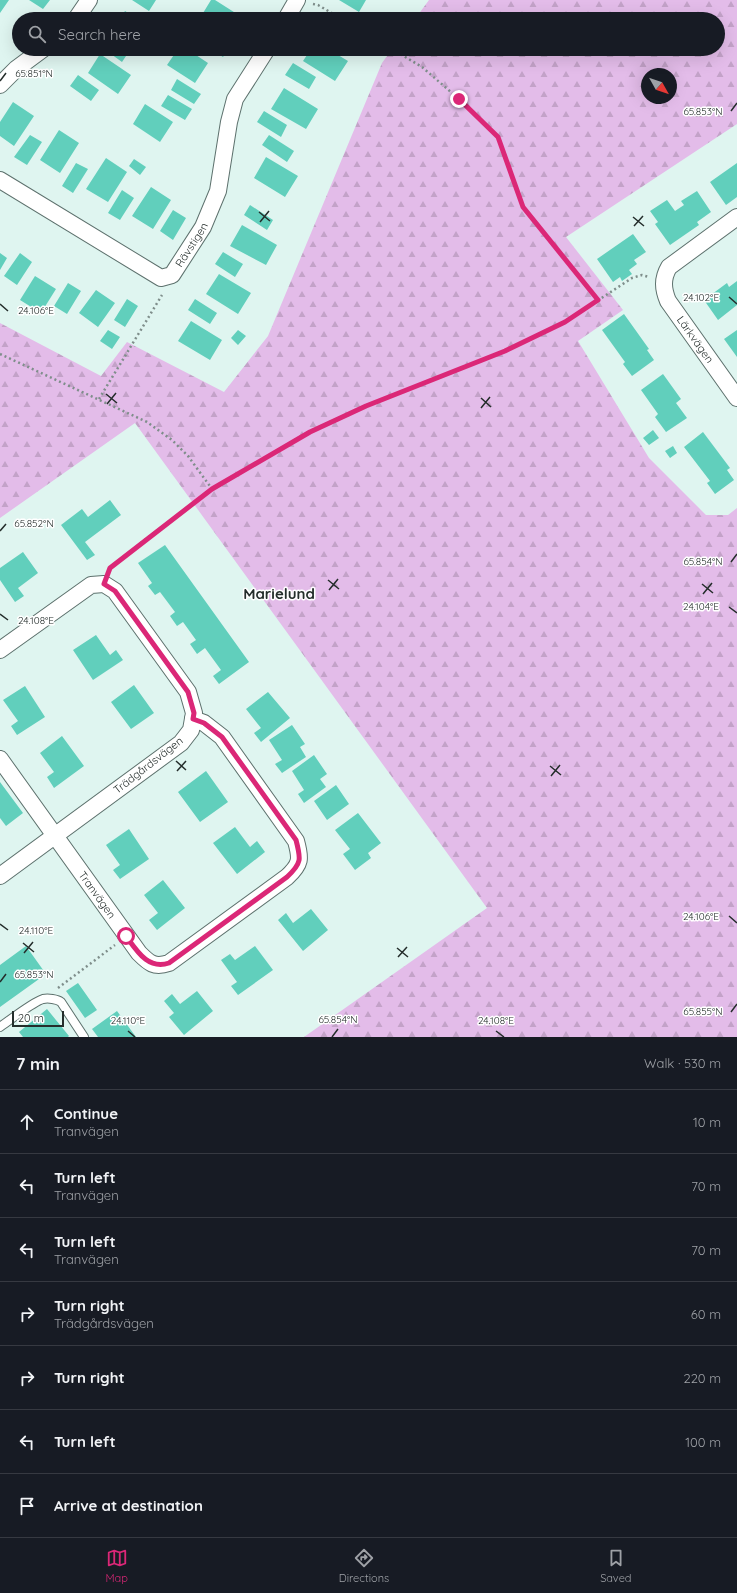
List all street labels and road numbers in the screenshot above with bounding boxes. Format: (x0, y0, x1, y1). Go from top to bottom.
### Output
street label: Rävstigen (172, 221, 211, 270)
street label: Lärkvägen (674, 313, 717, 366)
street label: Trädgårdsvägen (110, 734, 186, 796)
street label: Tranvägen (76, 868, 119, 921)

